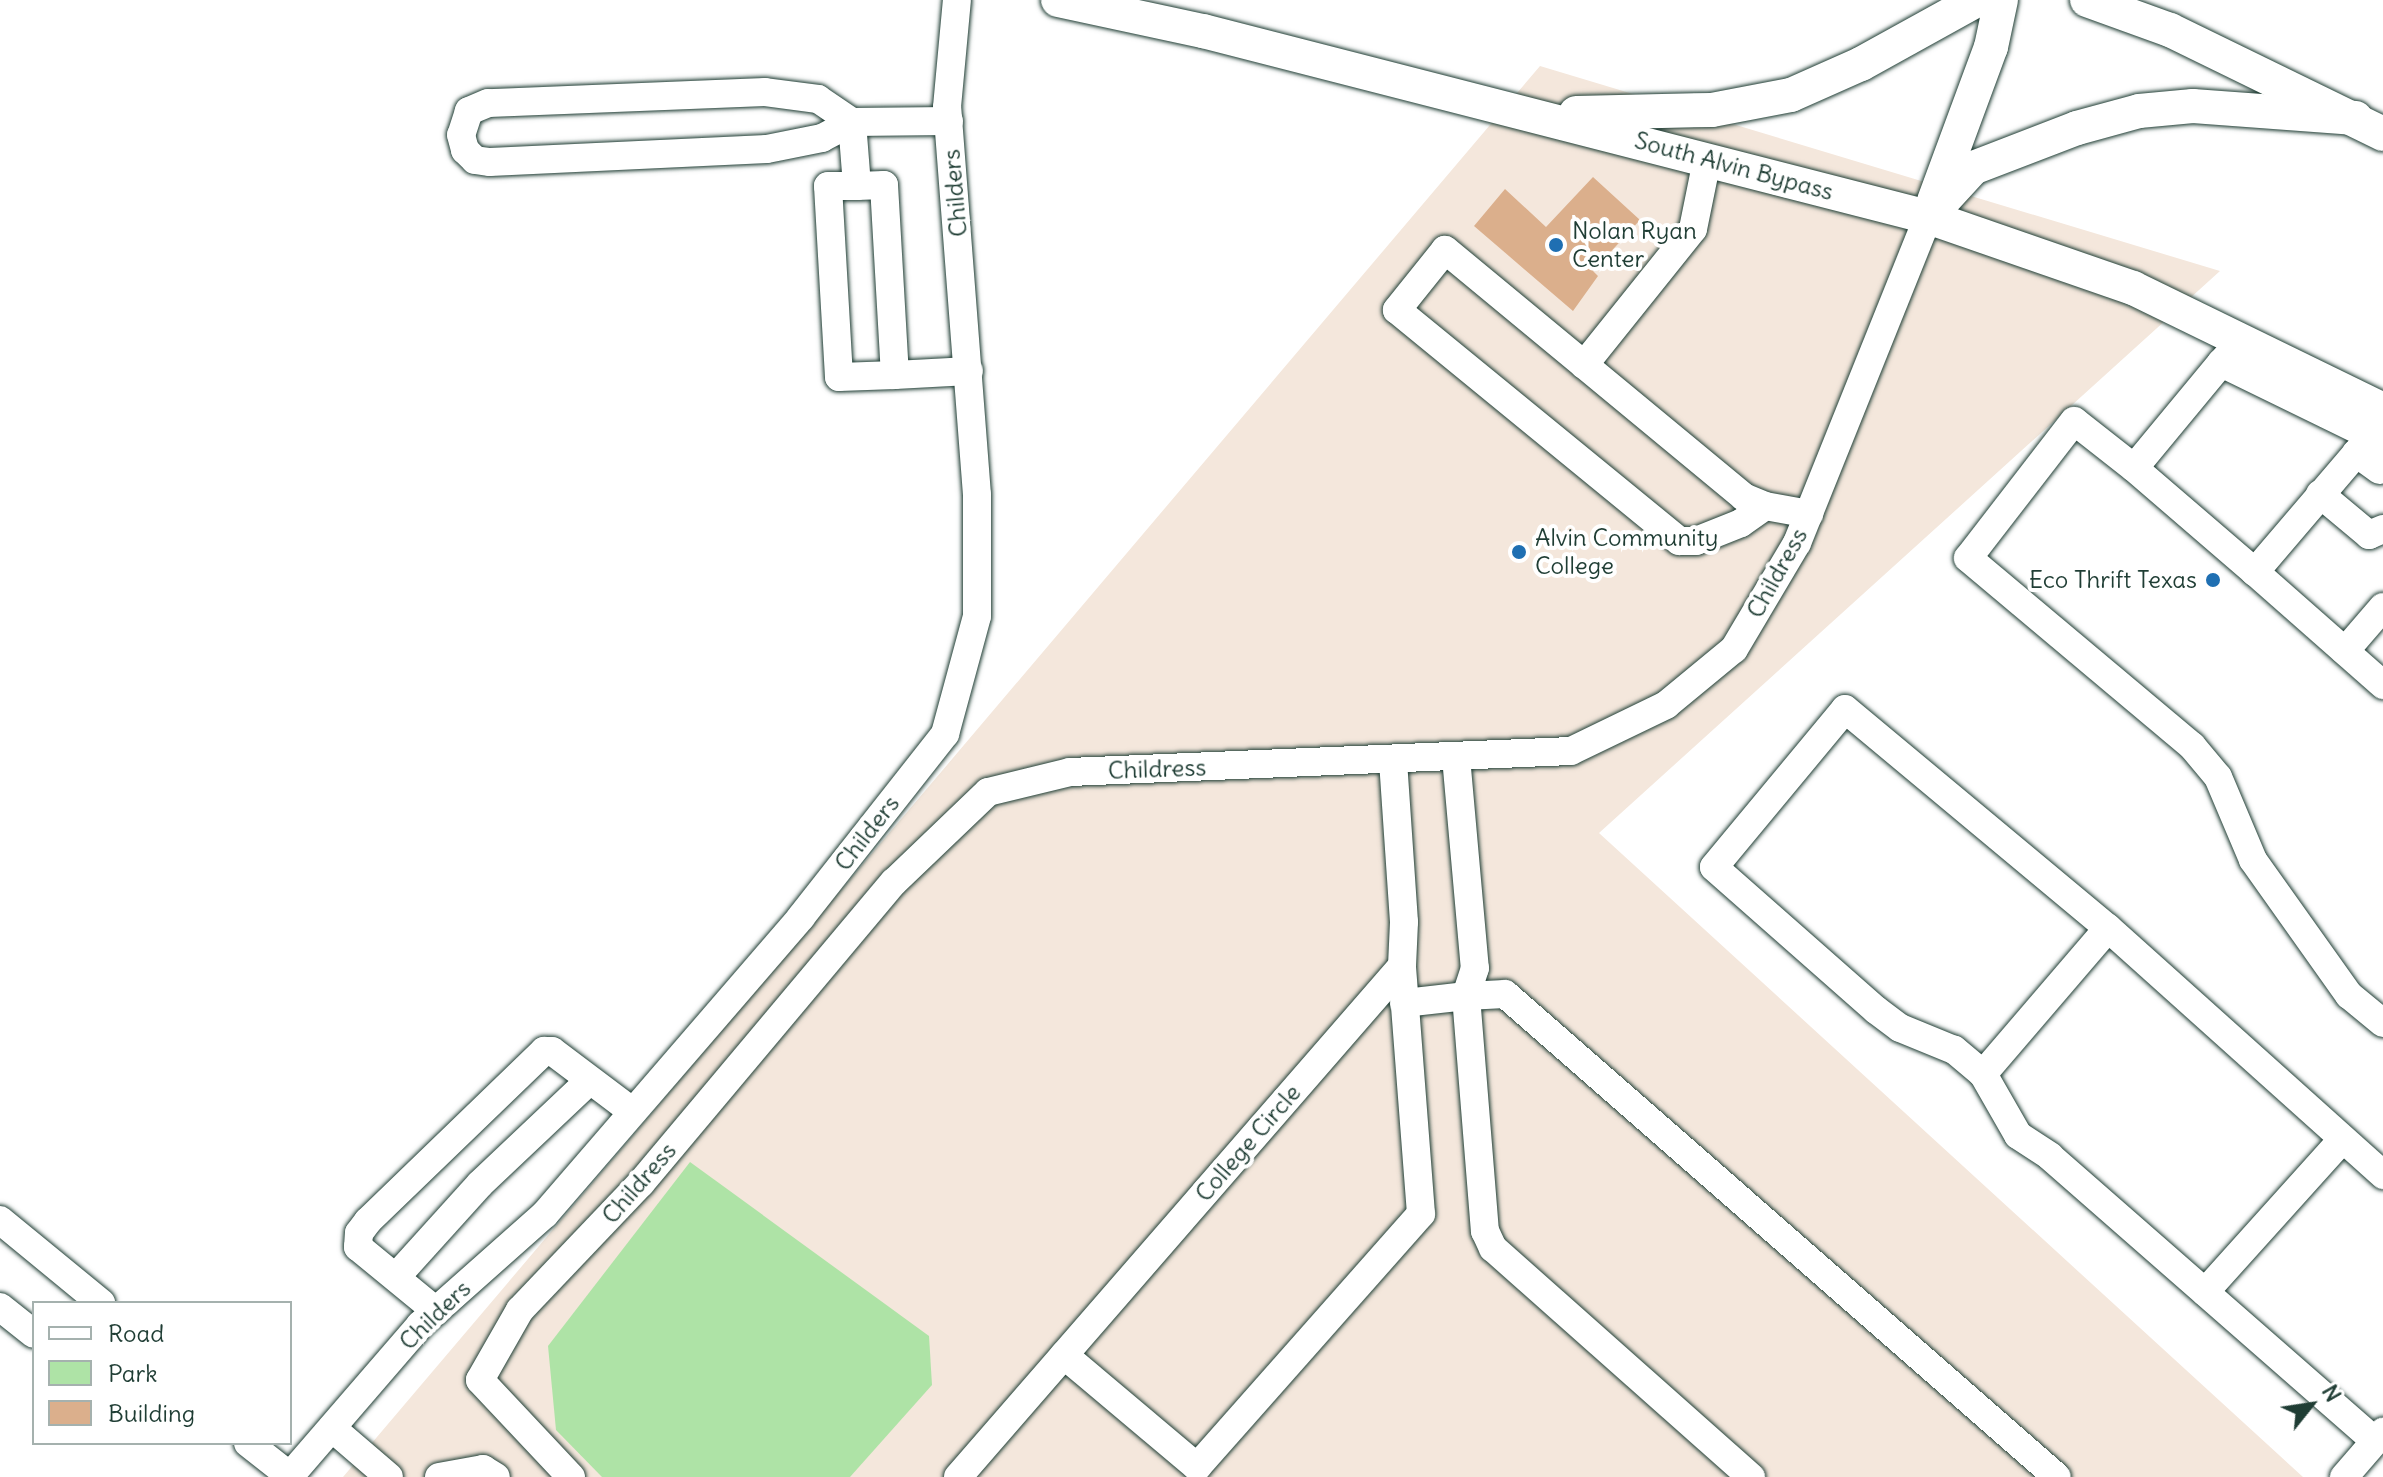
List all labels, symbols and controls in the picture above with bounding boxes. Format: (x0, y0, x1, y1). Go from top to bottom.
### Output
street label: South Alvin Bypass (1632, 126, 1836, 206)
street label: Childers (937, 148, 973, 238)
place label: Nolan Ryan Center (1572, 217, 1697, 273)
marker: Nolan Ryan Center (1547, 236, 1565, 254)
street label: Childress (1741, 523, 1813, 623)
place label: Alvin Community College (1535, 524, 1718, 580)
marker: Alvin Community College (1510, 543, 1528, 561)
place label: Eco Thrift Texas (2029, 566, 2197, 594)
marker: Eco Thrift Texas (2204, 571, 2222, 589)
street label: Childress (1107, 753, 1207, 785)
street label: Childers (829, 789, 905, 877)
street label: College Circle (1189, 1078, 1307, 1208)
street label: Childress (596, 1136, 682, 1230)
street label: Childers (393, 1274, 477, 1356)
legend (32, 1301, 292, 1445)
text: Road (108, 1318, 164, 1348)
text: Park (108, 1358, 158, 1388)
north arrow (2271, 1365, 2351, 1445)
text: N (2316, 1379, 2348, 1407)
text: Building (108, 1398, 195, 1428)

